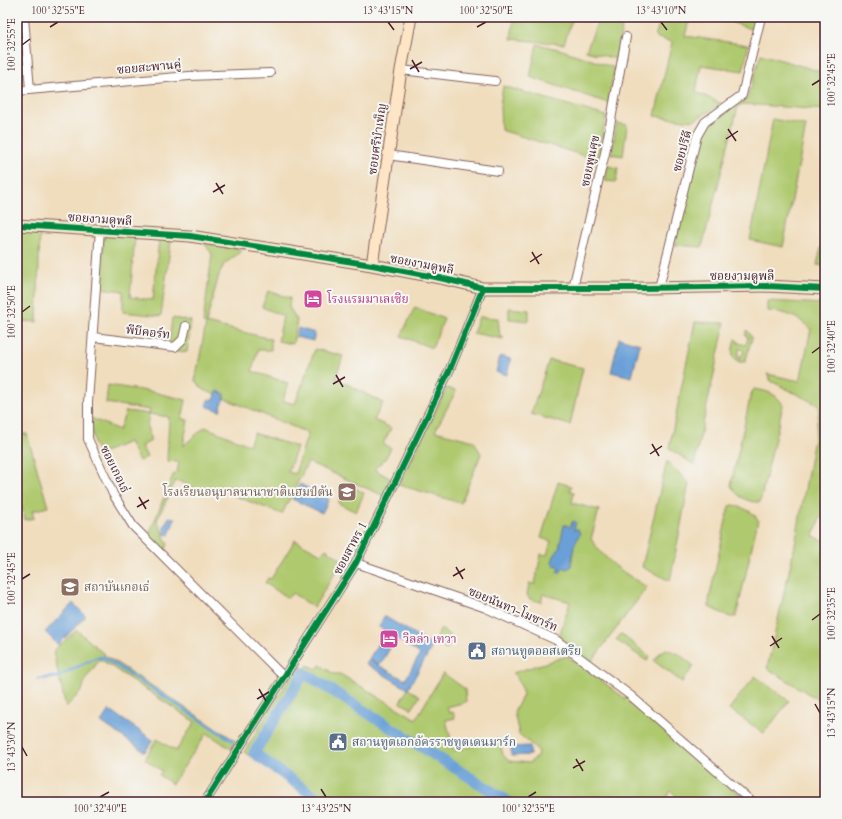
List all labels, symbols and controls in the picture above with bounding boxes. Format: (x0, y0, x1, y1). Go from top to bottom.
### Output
text: 100°32'55"E (31, 4, 85, 18)
text: 13°43'15"N (363, 4, 414, 18)
text: 100°32'50"E (459, 4, 513, 18)
text: 13°43'10"N (636, 4, 687, 18)
text: 100°32'55"E (5, 18, 19, 72)
text: 100°32'45"E (825, 53, 839, 107)
street label: ซอยสะพานคู่ (116, 56, 182, 78)
street label: ซอยศรีบำเพ็ญ (364, 102, 390, 176)
street label: ซอยปรีดี (668, 128, 696, 174)
street label: ซอยพูนศุข (577, 134, 603, 188)
street label: ซอยงามดูพลี (67, 209, 133, 229)
street label: ซอยงามดูพลี (389, 250, 455, 278)
street label: ซอยงามดูพลี (710, 268, 774, 284)
text: 100°32'50"E (5, 285, 19, 339)
hotel icon: โรงแรมมาเลเซีย (302, 288, 324, 310)
place label: โรงแรมมาเลเซีย (326, 290, 409, 307)
text: 100°32'40"E (825, 320, 839, 374)
street label: พีบีคอร์ท (125, 321, 171, 343)
street label: ซอยเกอเธ่ (97, 443, 133, 495)
school or university icon: โรงเรียนอนุบาลนานาชาติแฮมป์ตัน (336, 481, 358, 503)
place label: โรงเรียนอนุบาลนานาชาติแฮมป์ตัน (162, 483, 333, 500)
street label: ซอยสาทร 1 (329, 519, 371, 577)
text: 100°32'45"E (5, 552, 19, 606)
school or university icon: สถาบันเกอเธ่ (59, 576, 81, 598)
place label: สถาบันเกอเธ่ (84, 579, 150, 595)
street label: ซอยนันทา-โมซาร์ท (466, 582, 561, 635)
text: 100°32'35"E (825, 587, 839, 641)
hotel icon: วิลล่า เทวา (378, 628, 400, 650)
place label: วิลล่า เทวา (403, 631, 457, 647)
public building icon: สถานทูตออสเตรีย (466, 640, 488, 662)
place label: สถานทูตออสเตรีย (491, 643, 581, 659)
text: 13°43'15"N (825, 687, 839, 738)
text: 13°43'30"N (5, 721, 19, 772)
public building icon: สถานทูตเอกอัครราชทูตเดนมาร์ก (327, 731, 349, 753)
place label: สถานทูตเอกอัครราชทูตเดนมาร์ก (352, 734, 516, 750)
text: 100°32'40"E (73, 802, 127, 816)
text: 13°43'25"N (301, 802, 352, 816)
text: 100°32'35"E (501, 802, 555, 816)

